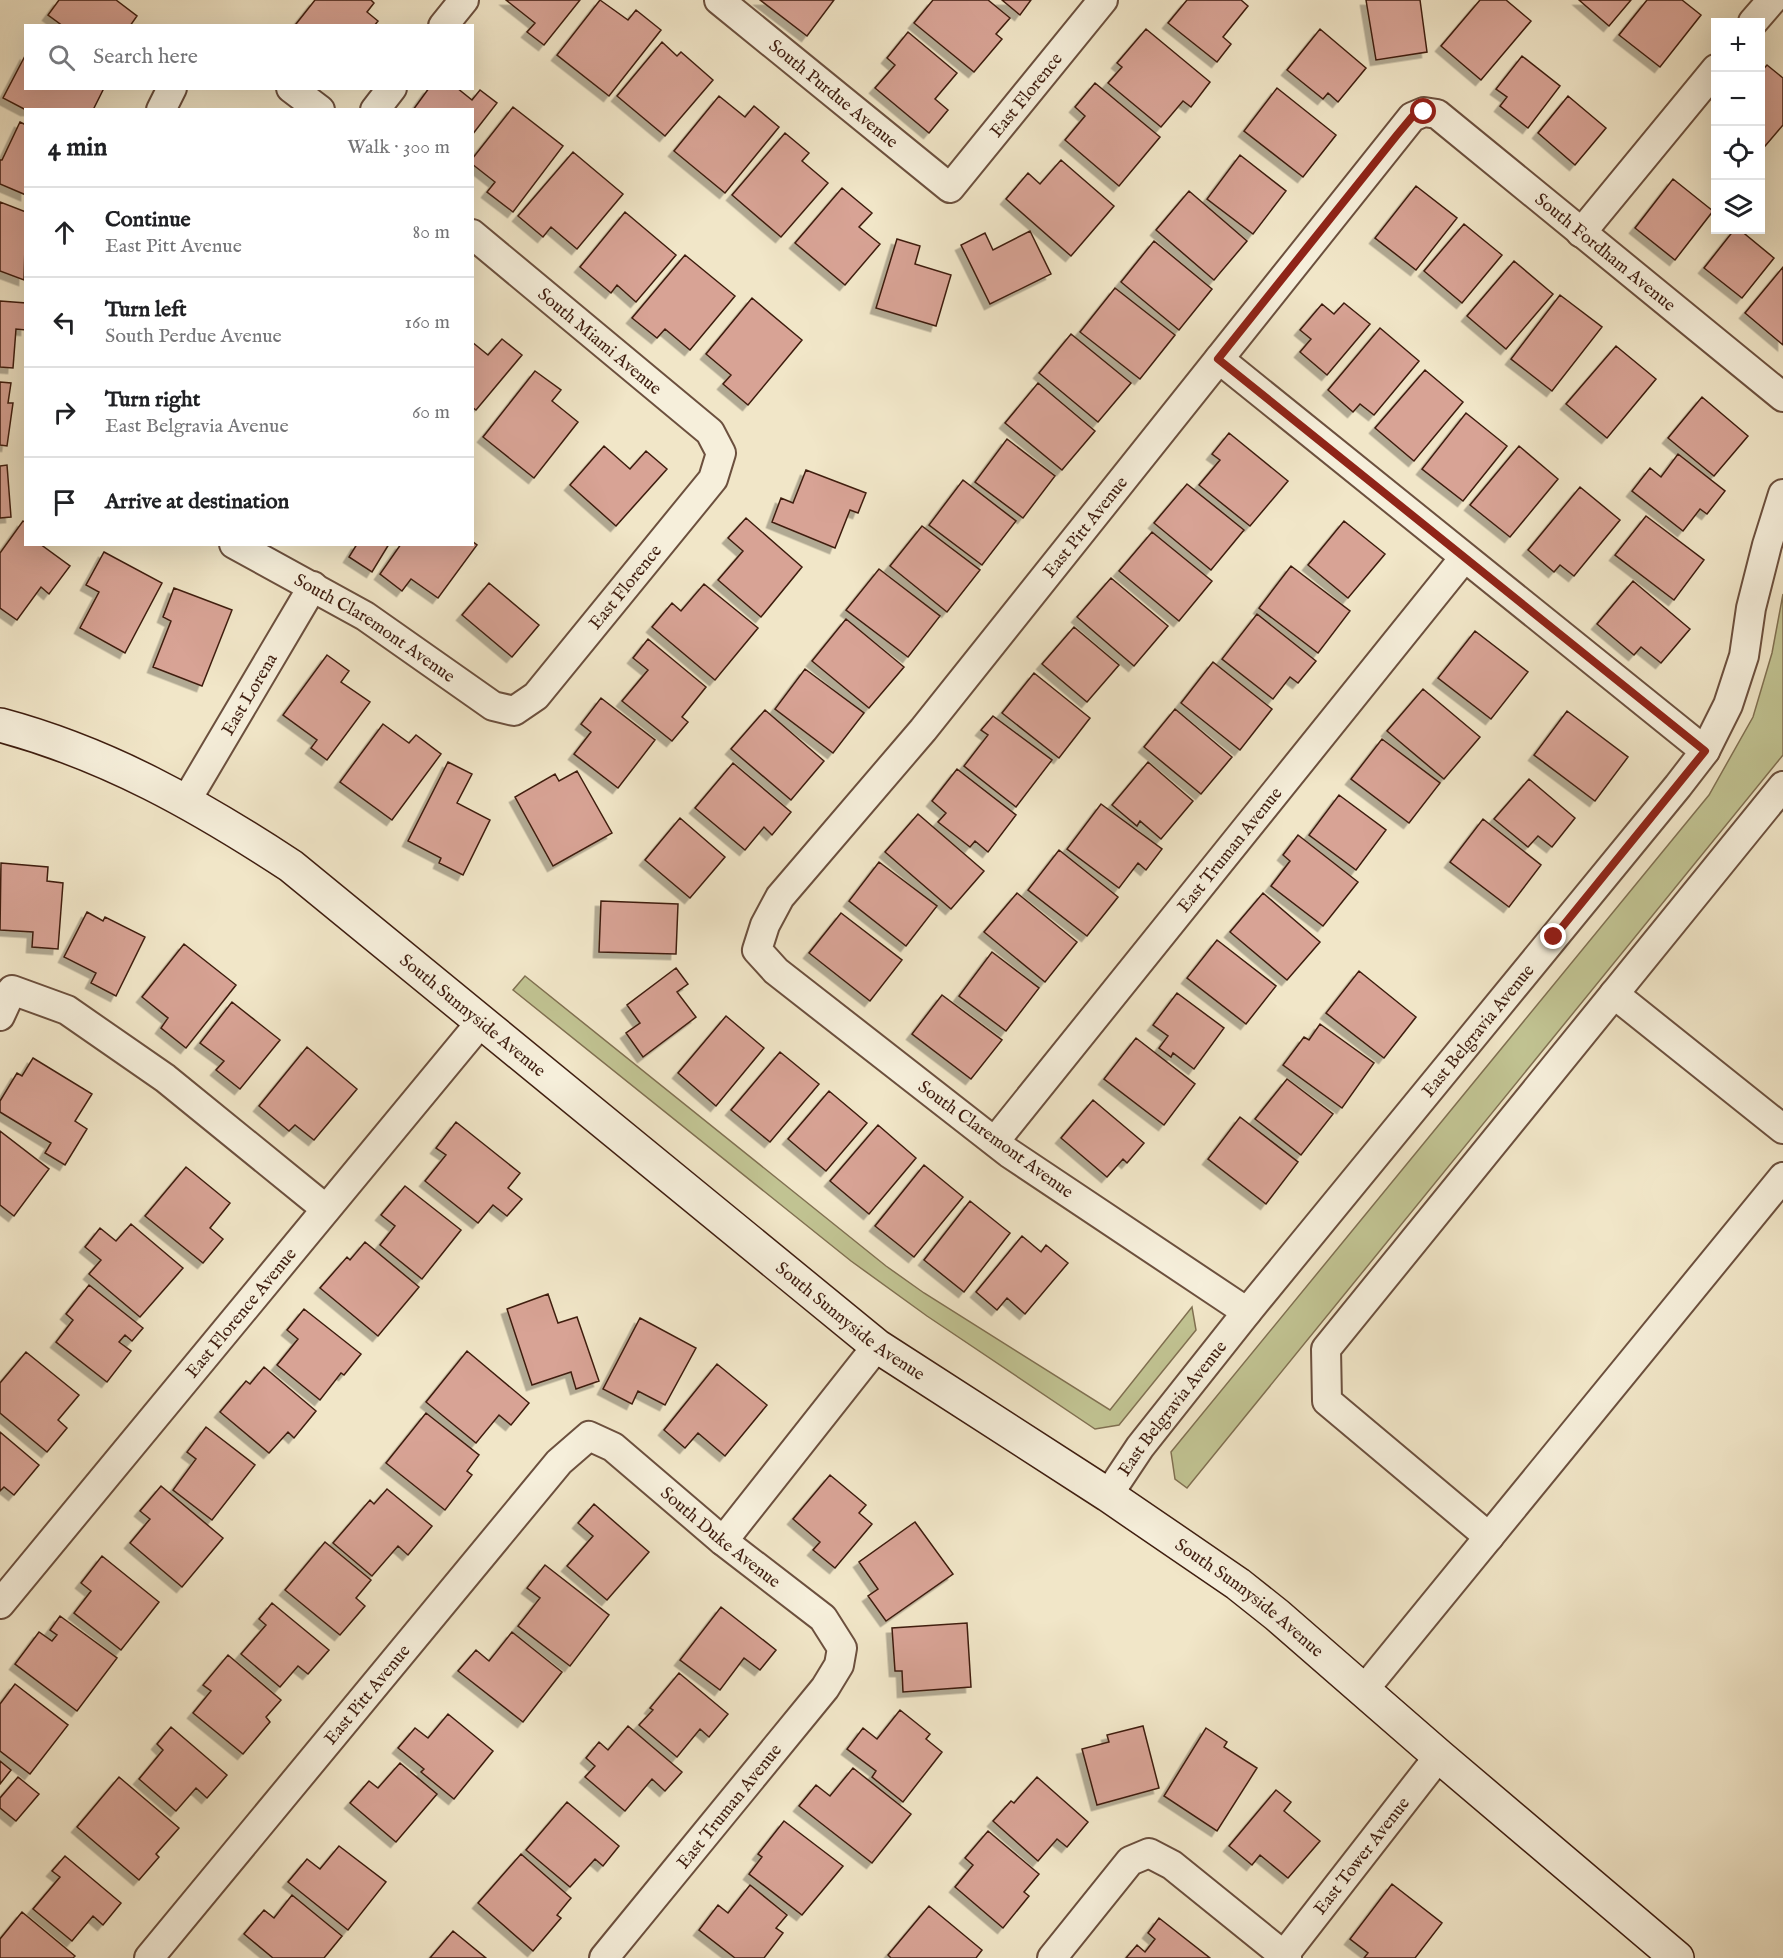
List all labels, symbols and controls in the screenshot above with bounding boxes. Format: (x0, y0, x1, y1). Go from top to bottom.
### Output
map controls (1711, 18, 1765, 234)
button: + (1711, 18, 1765, 72)
search box (24, 24, 474, 90)
street label: South Purdue Avenue (763, 35, 902, 154)
icon: search (45, 41, 78, 74)
text: Search here (93, 43, 198, 71)
street label: East Florence (986, 48, 1068, 143)
button: − (1711, 72, 1765, 126)
route start (1410, 98, 1436, 124)
button: locate (1711, 126, 1765, 180)
text: 4 min (48, 131, 107, 164)
text: Walk · 300 m (347, 135, 450, 160)
button: layers (1711, 180, 1765, 234)
street label: South Fordham Avenue (1529, 189, 1680, 317)
text: Continue (105, 206, 191, 234)
icon: ahead (48, 216, 81, 249)
text: 80 m (413, 220, 450, 245)
text: East Pitt Avenue (105, 234, 242, 259)
street label: South Miami Avenue (532, 284, 666, 401)
text: Turn left (105, 296, 187, 324)
icon: left (48, 306, 81, 339)
text: 160 m (404, 310, 450, 335)
text: South Perdue Avenue (105, 324, 282, 349)
text: Turn right (105, 386, 200, 414)
icon: right (48, 396, 81, 429)
text: 60 m (412, 400, 450, 425)
text: East Belgravia Avenue (105, 414, 289, 439)
street label: East Pitt Avenue (1039, 472, 1134, 583)
icon: arrive (48, 486, 81, 519)
text: Arrive at destination (105, 488, 289, 516)
street label: East Florence (585, 541, 668, 635)
street label: South Claremont Avenue (290, 569, 459, 689)
street label: East Lorena (217, 650, 284, 740)
street label: East Truman Avenue (1173, 783, 1288, 918)
route end (1540, 923, 1566, 949)
street label: South Sunnyside Avenue (394, 950, 550, 1083)
street label: East Belgravia Avenue (1418, 960, 1540, 1103)
street label: South Claremont Avenue (913, 1076, 1077, 1204)
street label: East Florence Avenue (181, 1244, 302, 1383)
street label: South Sunnyside Avenue (770, 1257, 929, 1387)
street label: East Belgravia Avenue (1114, 1337, 1233, 1481)
street label: South Duke Avenue (655, 1482, 785, 1594)
street label: South Sunnyside Avenue (1170, 1534, 1328, 1663)
street label: East Pitt Avenue (320, 1641, 416, 1750)
street label: East Truman Avenue (673, 1740, 788, 1874)
street label: East Tower Avenue (1309, 1793, 1416, 1920)

